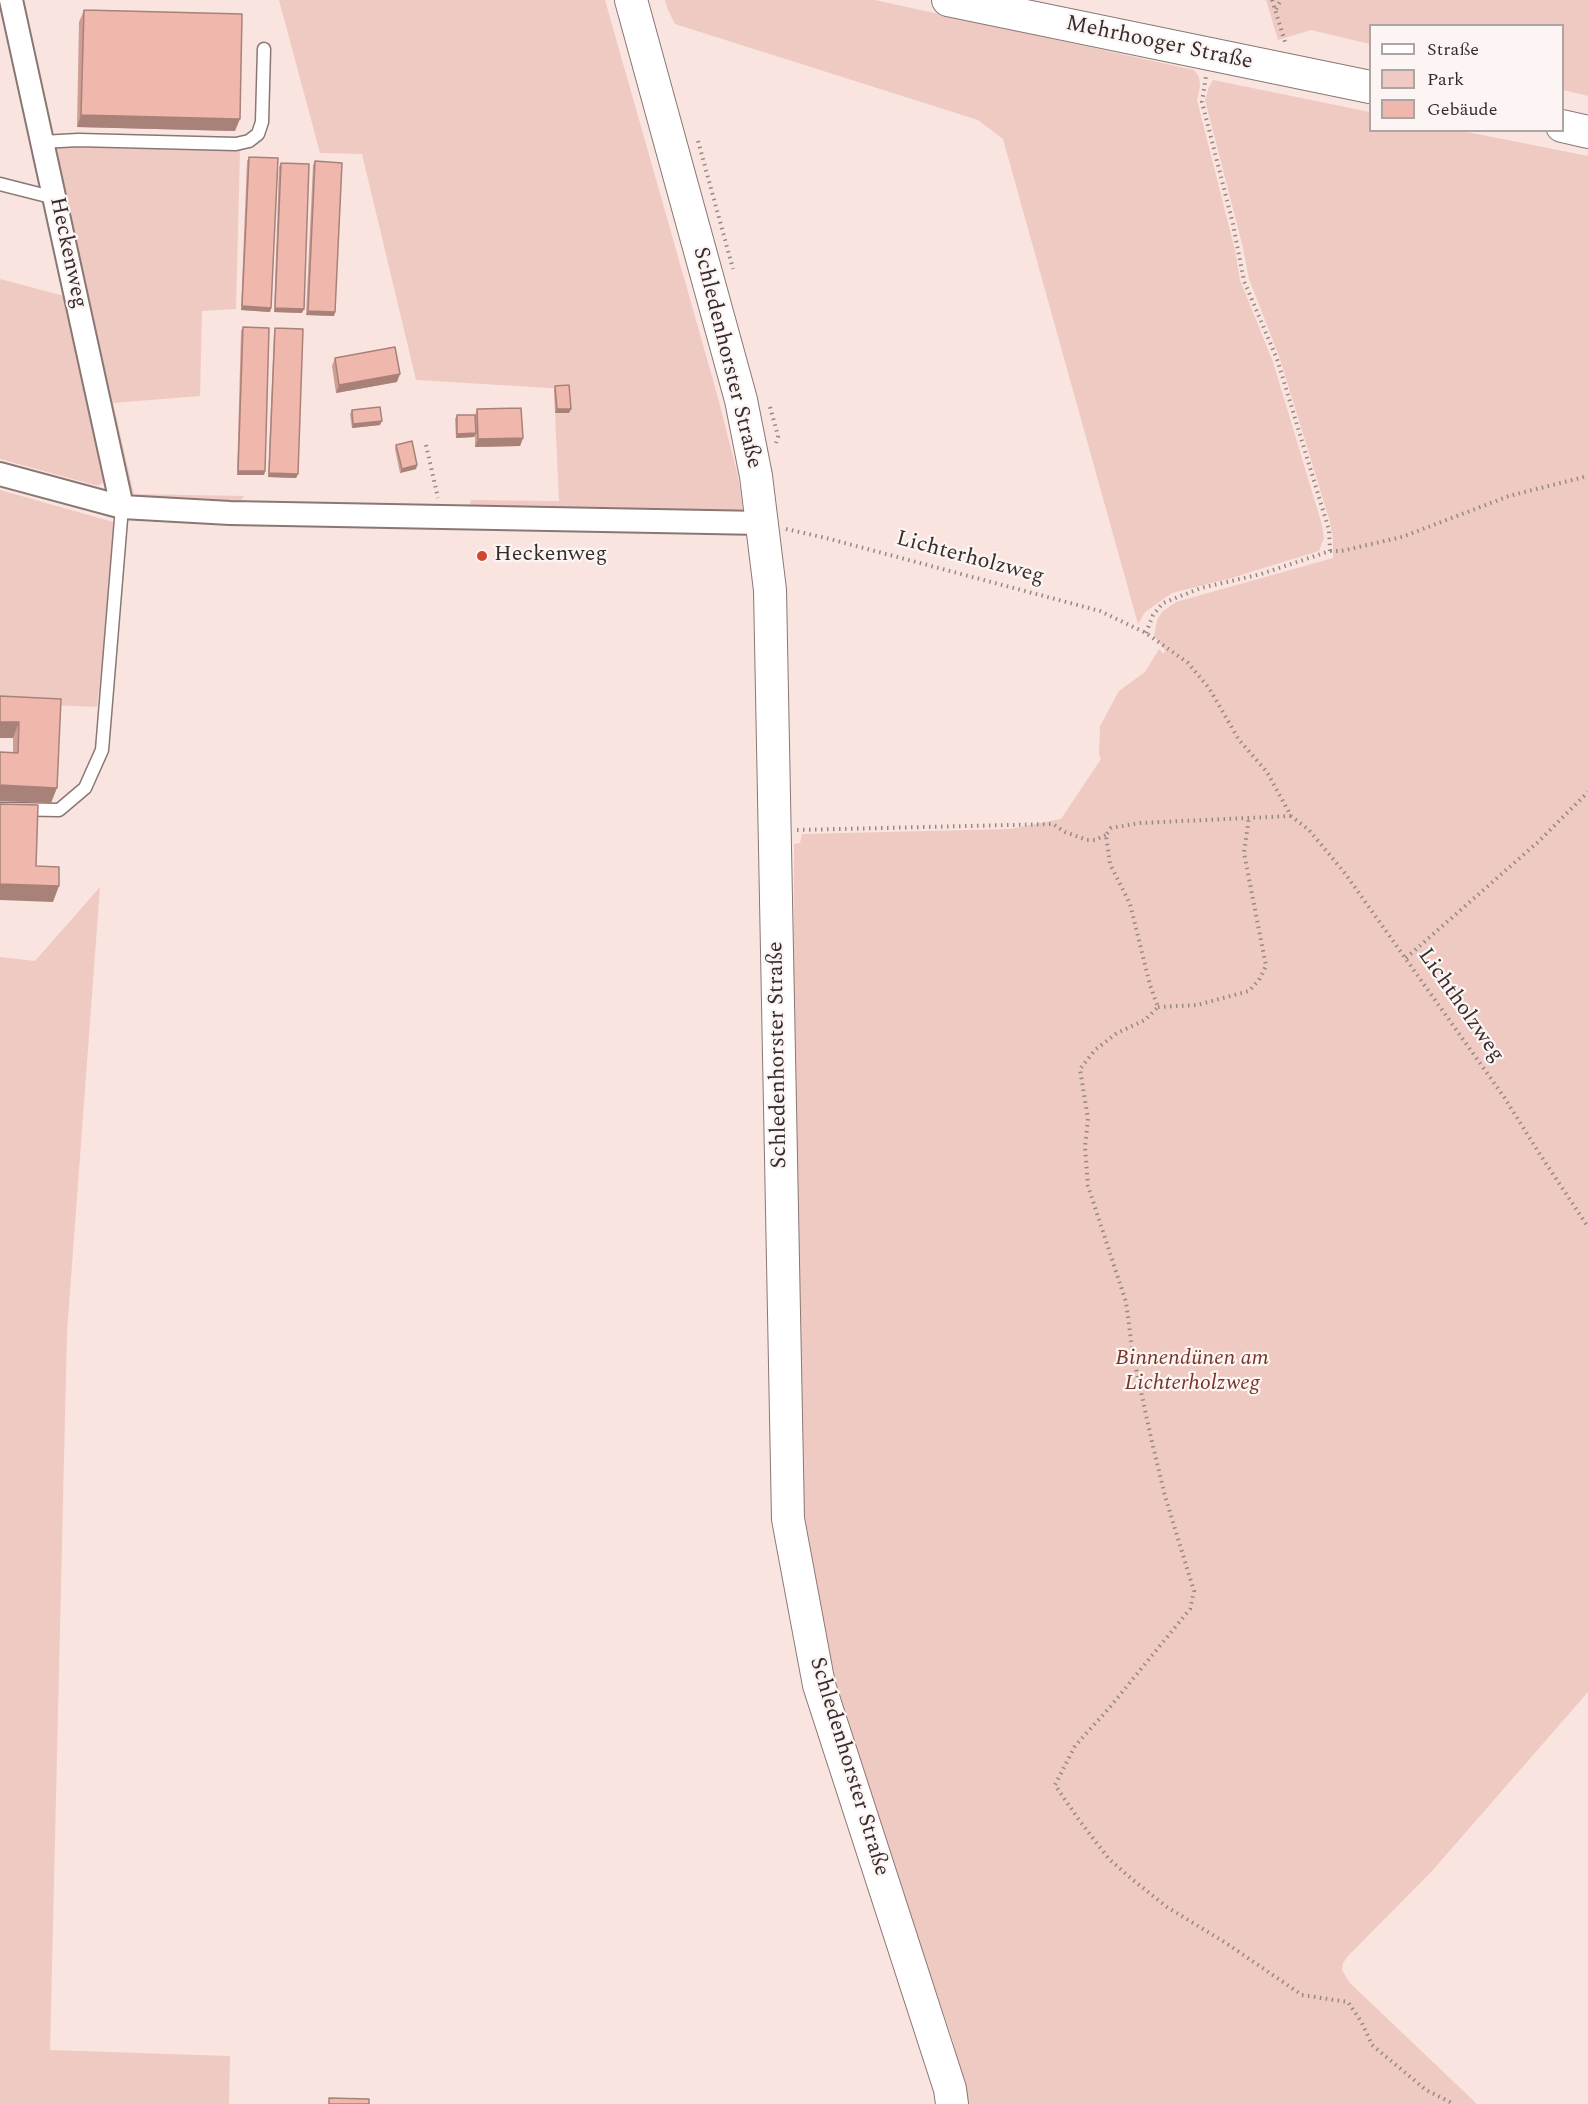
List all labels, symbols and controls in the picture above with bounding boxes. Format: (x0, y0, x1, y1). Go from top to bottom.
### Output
street label: Mehrhooger Straße (1063, 11, 1255, 77)
legend (1369, 24, 1564, 132)
text: Straße (1427, 36, 1479, 63)
text: Park (1427, 66, 1464, 93)
text: Gebäude (1427, 96, 1497, 123)
street label: Heckenweg (42, 195, 92, 311)
street label: Schledenhorster Straße (686, 245, 766, 471)
street label: Lichterholzweg (893, 527, 1047, 591)
place label: Heckenweg (494, 543, 607, 569)
marker: Heckenweg (475, 549, 489, 563)
street label: Schledenhorster Straße (764, 941, 794, 1169)
street label: Lichtholzweg (1411, 944, 1509, 1068)
park label: Binnendünen am Lichterholzweg (1115, 1347, 1269, 1398)
street label: Schledenhorster Straße (802, 1654, 894, 1880)

